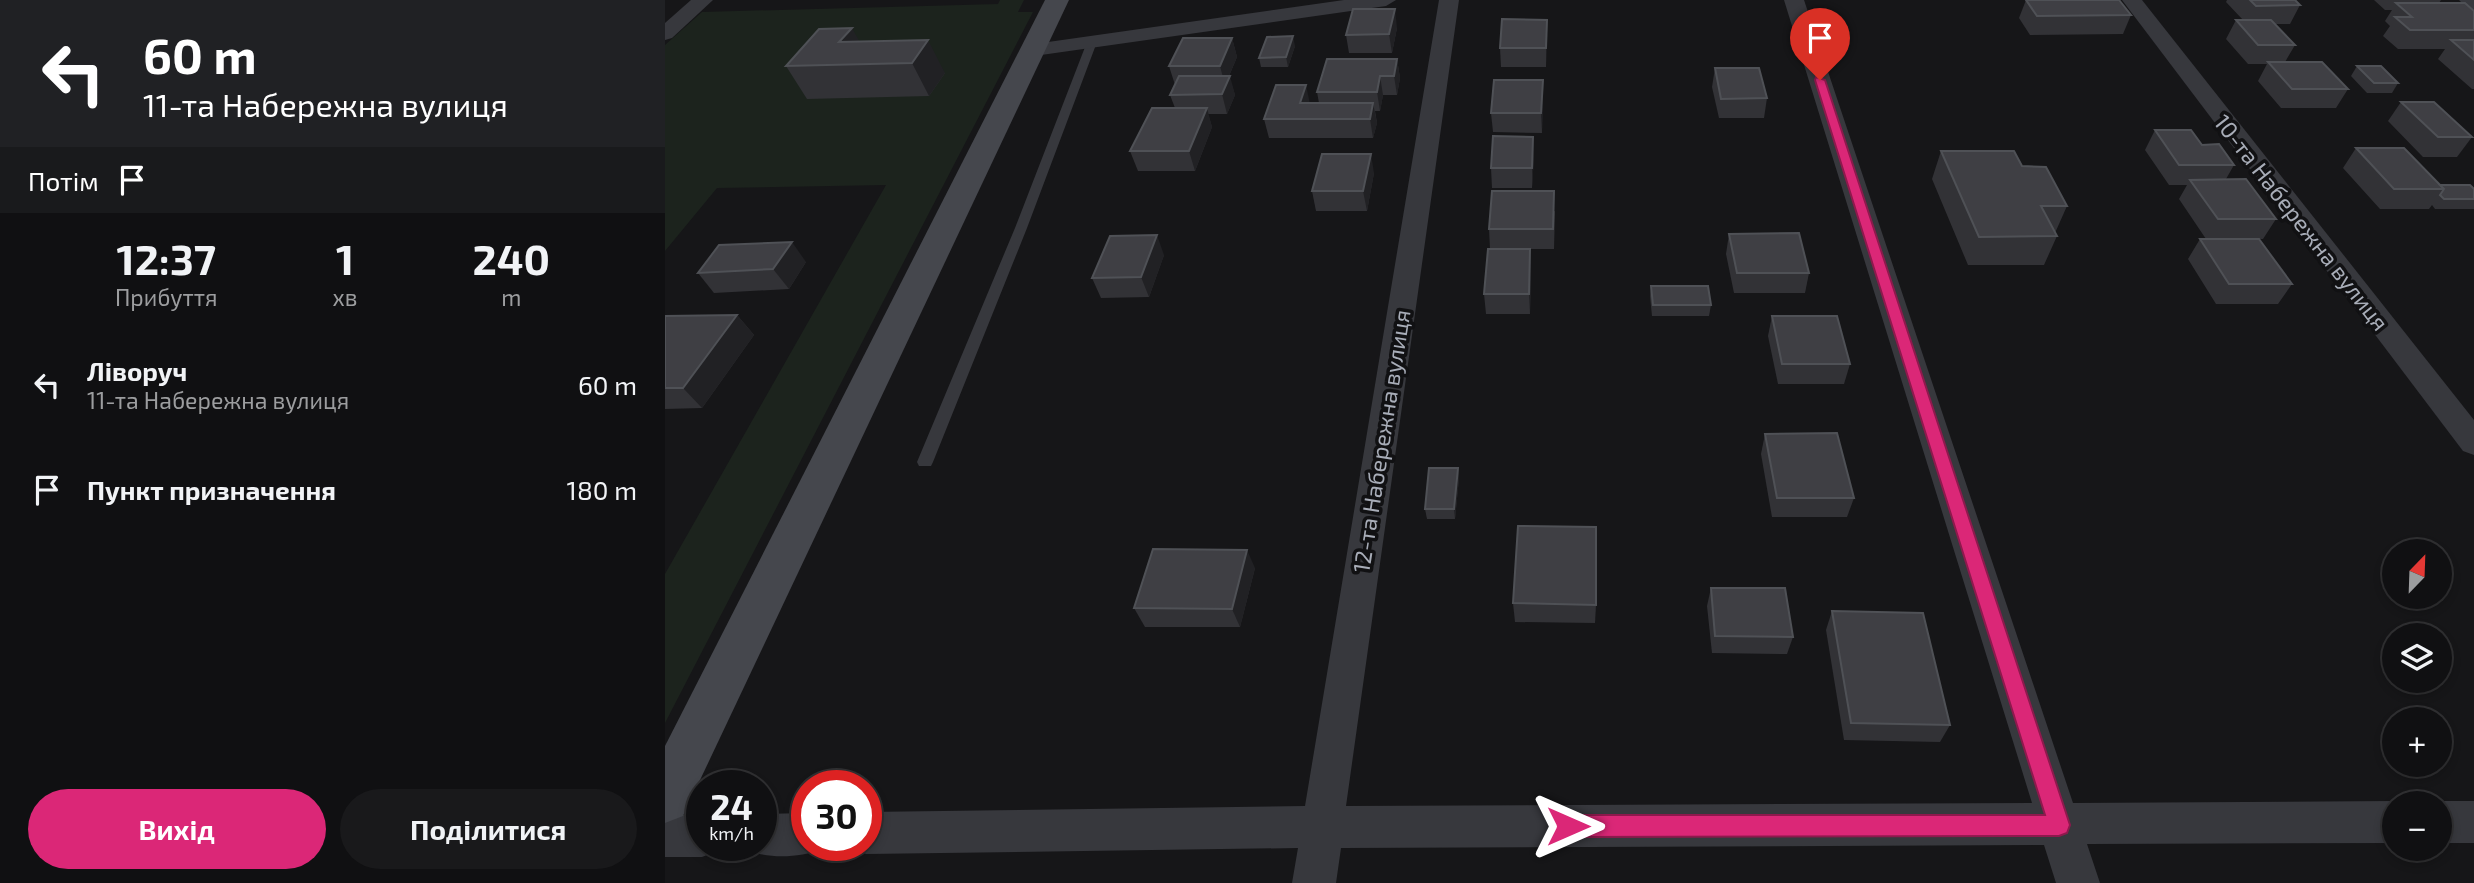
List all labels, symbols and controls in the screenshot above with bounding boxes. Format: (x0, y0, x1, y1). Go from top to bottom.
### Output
pin (1790, 8, 1850, 80)
icon: arrive (1801, 19, 1839, 57)
text: 60 m (143, 25, 257, 84)
icon: left (28, 28, 119, 119)
text: 11-та Набережна вулиця (143, 85, 508, 123)
street label: 10-та Набережна вулиця (2208, 108, 2395, 336)
icon: arrive (113, 161, 151, 199)
text: Потім (28, 165, 99, 196)
text: 12:37 (117, 233, 216, 283)
text: 1 (336, 233, 354, 283)
text: 240 (472, 233, 550, 283)
text: Прибуття (115, 283, 218, 311)
text: хв (332, 283, 357, 311)
text: m (501, 283, 521, 311)
street label: 12-та Набережна вулиця (1346, 307, 1417, 575)
text: Ліворуч (87, 355, 187, 386)
icon: left (28, 366, 66, 404)
text: 60 m (578, 369, 637, 400)
text: 11-та Набережна вулиця (87, 386, 349, 414)
icon: arrive (28, 471, 66, 509)
text: Пункт призначення (87, 474, 336, 505)
text: 180 m (567, 474, 637, 505)
north arrow (2382, 539, 2452, 609)
map controls (2382, 539, 2452, 861)
button: layers (2382, 623, 2452, 693)
button: + (2382, 707, 2452, 777)
speed limit sign: 30 (791, 770, 882, 861)
text: 24 (710, 785, 753, 827)
button: Вихід (28, 789, 326, 869)
button: Поділитися (340, 789, 637, 869)
position arrow (1531, 789, 1605, 863)
button: − (2382, 791, 2452, 861)
text: km/h (709, 822, 754, 844)

